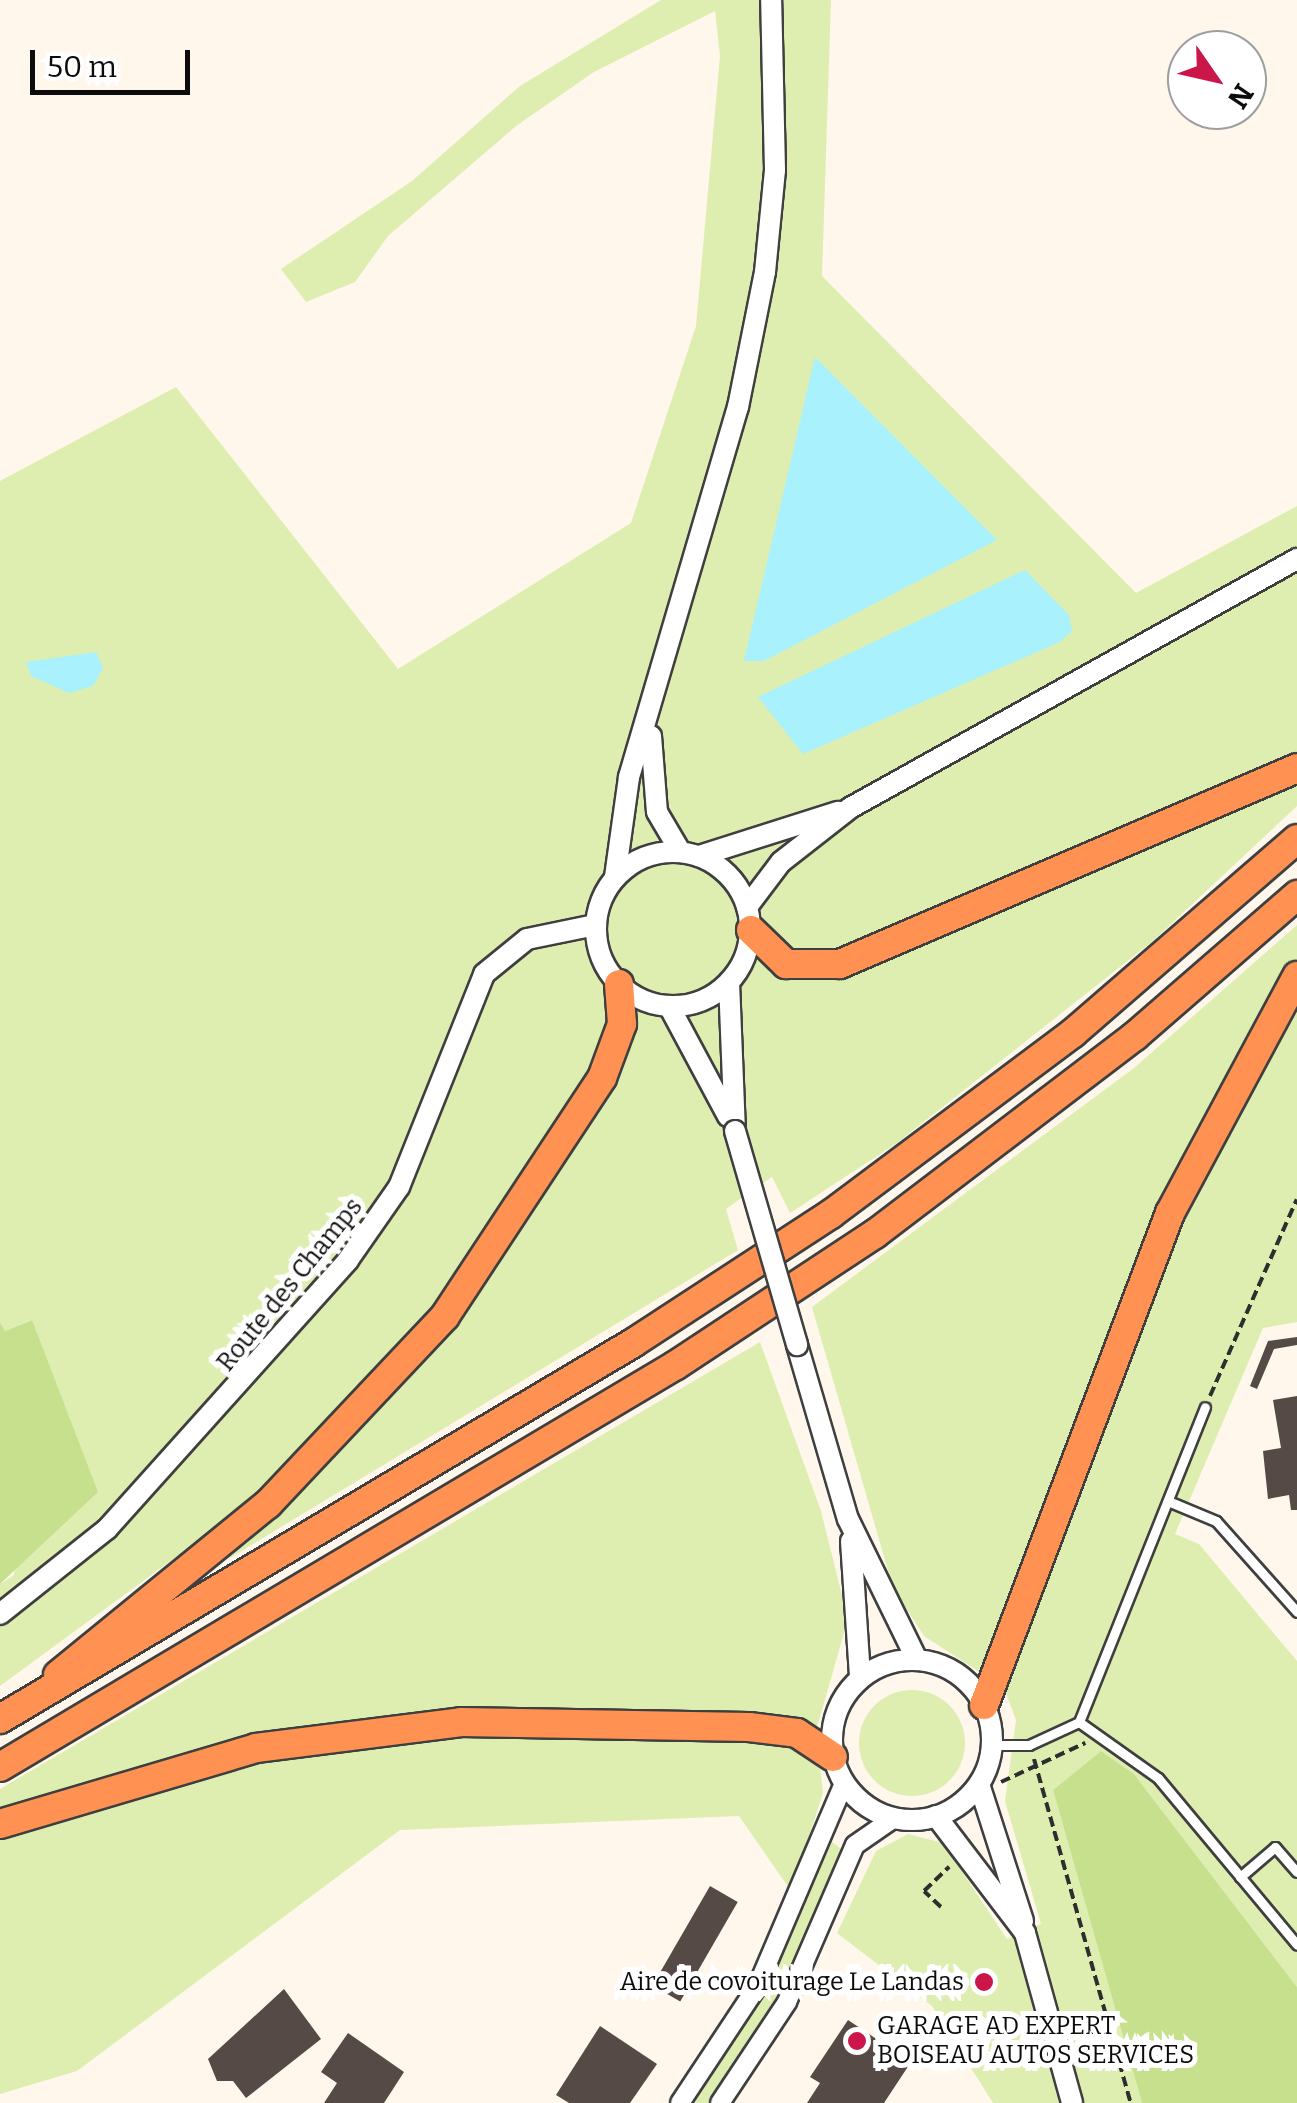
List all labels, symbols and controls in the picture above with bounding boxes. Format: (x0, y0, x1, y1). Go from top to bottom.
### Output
scale bar (35, 30, 195, 92)
north arrow (1167, 30, 1267, 130)
text: 50 m (47, 49, 117, 85)
text: N (1221, 78, 1260, 114)
street label: Route des Champs (211, 1192, 369, 1378)
place label: Aire de covoiturage Le Landas (620, 1967, 964, 1997)
marker: Aire de covoiturage Le Landas (973, 1971, 995, 1993)
place label: GARAGE AD EXPERT BOISEAU AUTOS SERVICES (877, 2012, 1194, 2071)
marker: GARAGE AD EXPERT BOISEAU AUTOS SERVICES (846, 2030, 868, 2052)

